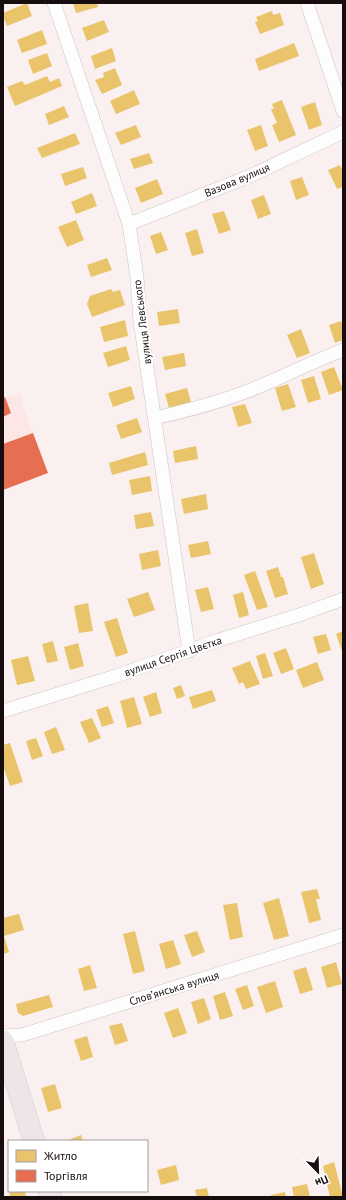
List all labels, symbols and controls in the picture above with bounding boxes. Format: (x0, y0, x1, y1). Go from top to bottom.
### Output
street label: Вазова вулиця (202, 160, 272, 200)
street label: вулиця Левського (130, 279, 154, 365)
street label: вулиця Сергія Цвєтка (122, 633, 224, 679)
street label: Словʼянська вулиця (127, 968, 221, 1008)
legend (8, 1140, 148, 1192)
text: Житло (43, 1148, 77, 1163)
north arrow (298, 1152, 338, 1192)
text: Торгівля (44, 1168, 87, 1183)
text: Пн (313, 1172, 331, 1190)

